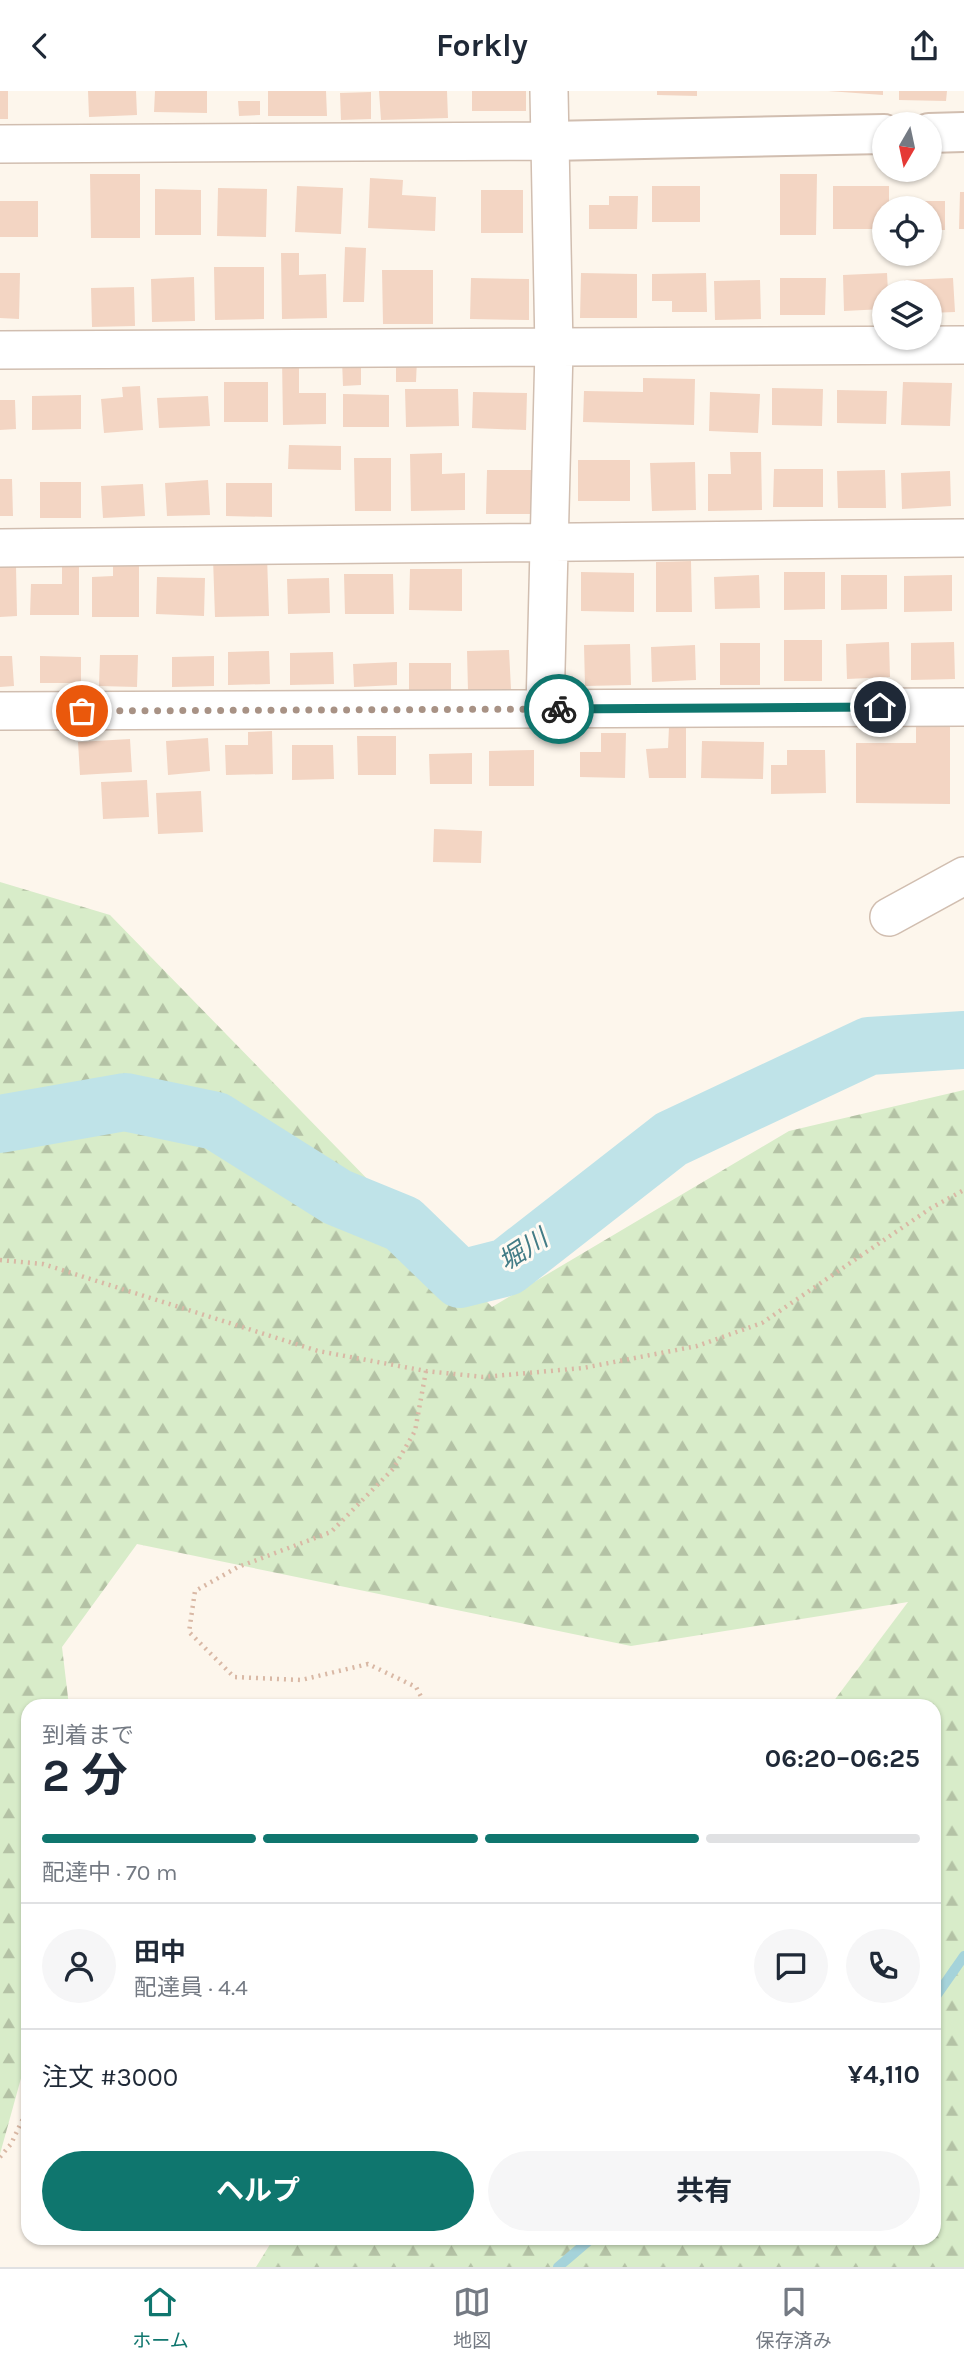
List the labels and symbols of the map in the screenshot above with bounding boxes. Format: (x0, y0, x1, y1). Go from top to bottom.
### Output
north arrow (872, 112, 942, 182)
courier (524, 674, 594, 744)
pin (850, 677, 910, 737)
pin (52, 681, 112, 741)
water label: 堀川 (493, 1221, 556, 1277)

